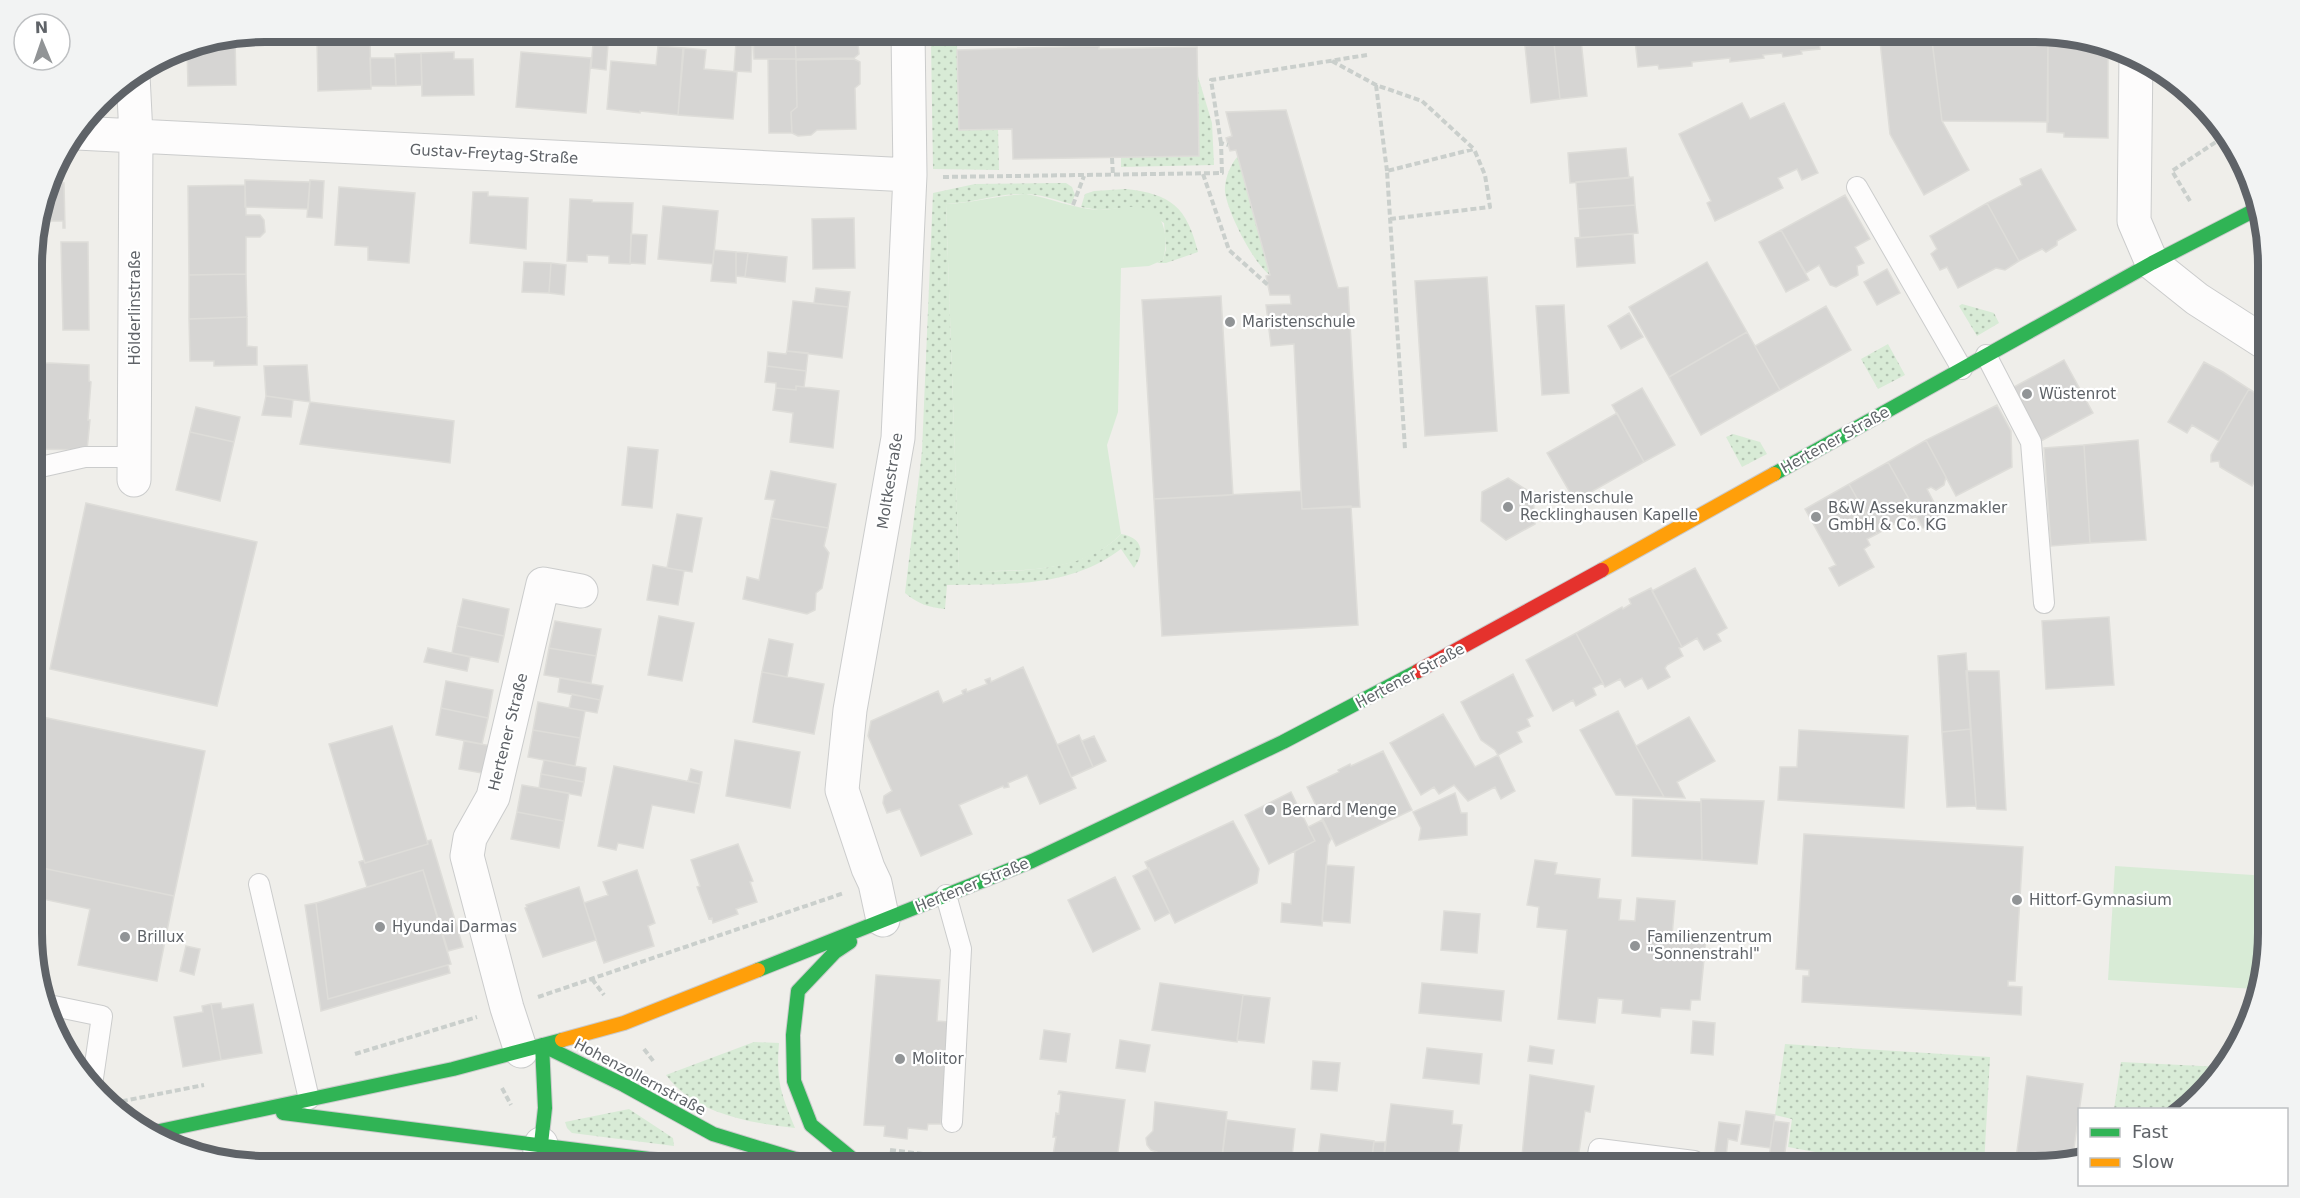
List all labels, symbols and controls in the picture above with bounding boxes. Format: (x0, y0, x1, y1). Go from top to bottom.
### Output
north arrow (12, 12, 72, 72)
text: N (34, 18, 49, 37)
street label: Gustav-Freytag-Straße (409, 141, 579, 167)
street label: Hölderlinstraße (126, 250, 144, 366)
place label: Maristenschule (1242, 313, 1355, 331)
marker: Maristenschule (1223, 315, 1237, 329)
place label: Wüstenrot (2039, 385, 2116, 403)
marker: Wüstenrot (2020, 387, 2034, 401)
street label: Hertener Straße (1778, 403, 1892, 477)
street label: Moltkestraße (874, 432, 906, 530)
place label: Maristenschule Recklinghausen Kapelle (1520, 489, 1698, 524)
place label: B&W Assekuranzmakler GmbH & Co. KG (1828, 499, 2008, 534)
marker: Maristenschule Recklinghausen Kapelle (1501, 500, 1515, 514)
marker: B&W Assekuranzmakler GmbH & Co. KG (1809, 510, 1823, 524)
street label: Hertener Straße (1352, 640, 1468, 712)
street label: Hertener Straße (485, 671, 531, 793)
place label: Bernard Menge (1282, 801, 1397, 819)
marker: Bernard Menge (1263, 803, 1277, 817)
street label: Hertener Straße (913, 854, 1031, 916)
place label: Hittorf-Gymnasium (2029, 891, 2172, 909)
marker: Hittorf-Gymnasium (2010, 893, 2024, 907)
place label: Hyundai Darmas (392, 918, 517, 936)
marker: Hyundai Darmas (373, 920, 387, 934)
place label: Brillux (137, 928, 184, 946)
place label: Familienzentrum "Sonnenstrahl" (1647, 928, 1772, 963)
marker: Brillux (118, 930, 132, 944)
marker: Familienzentrum "Sonnenstrahl" (1628, 939, 1642, 953)
street label: Hohenzollernstraße (571, 1035, 709, 1119)
place label: Molitor (912, 1050, 965, 1068)
marker: Molitor (893, 1052, 907, 1066)
legend (2078, 1108, 2288, 1186)
text: Fast (2132, 1121, 2168, 1142)
text: Slow (2132, 1151, 2174, 1172)

